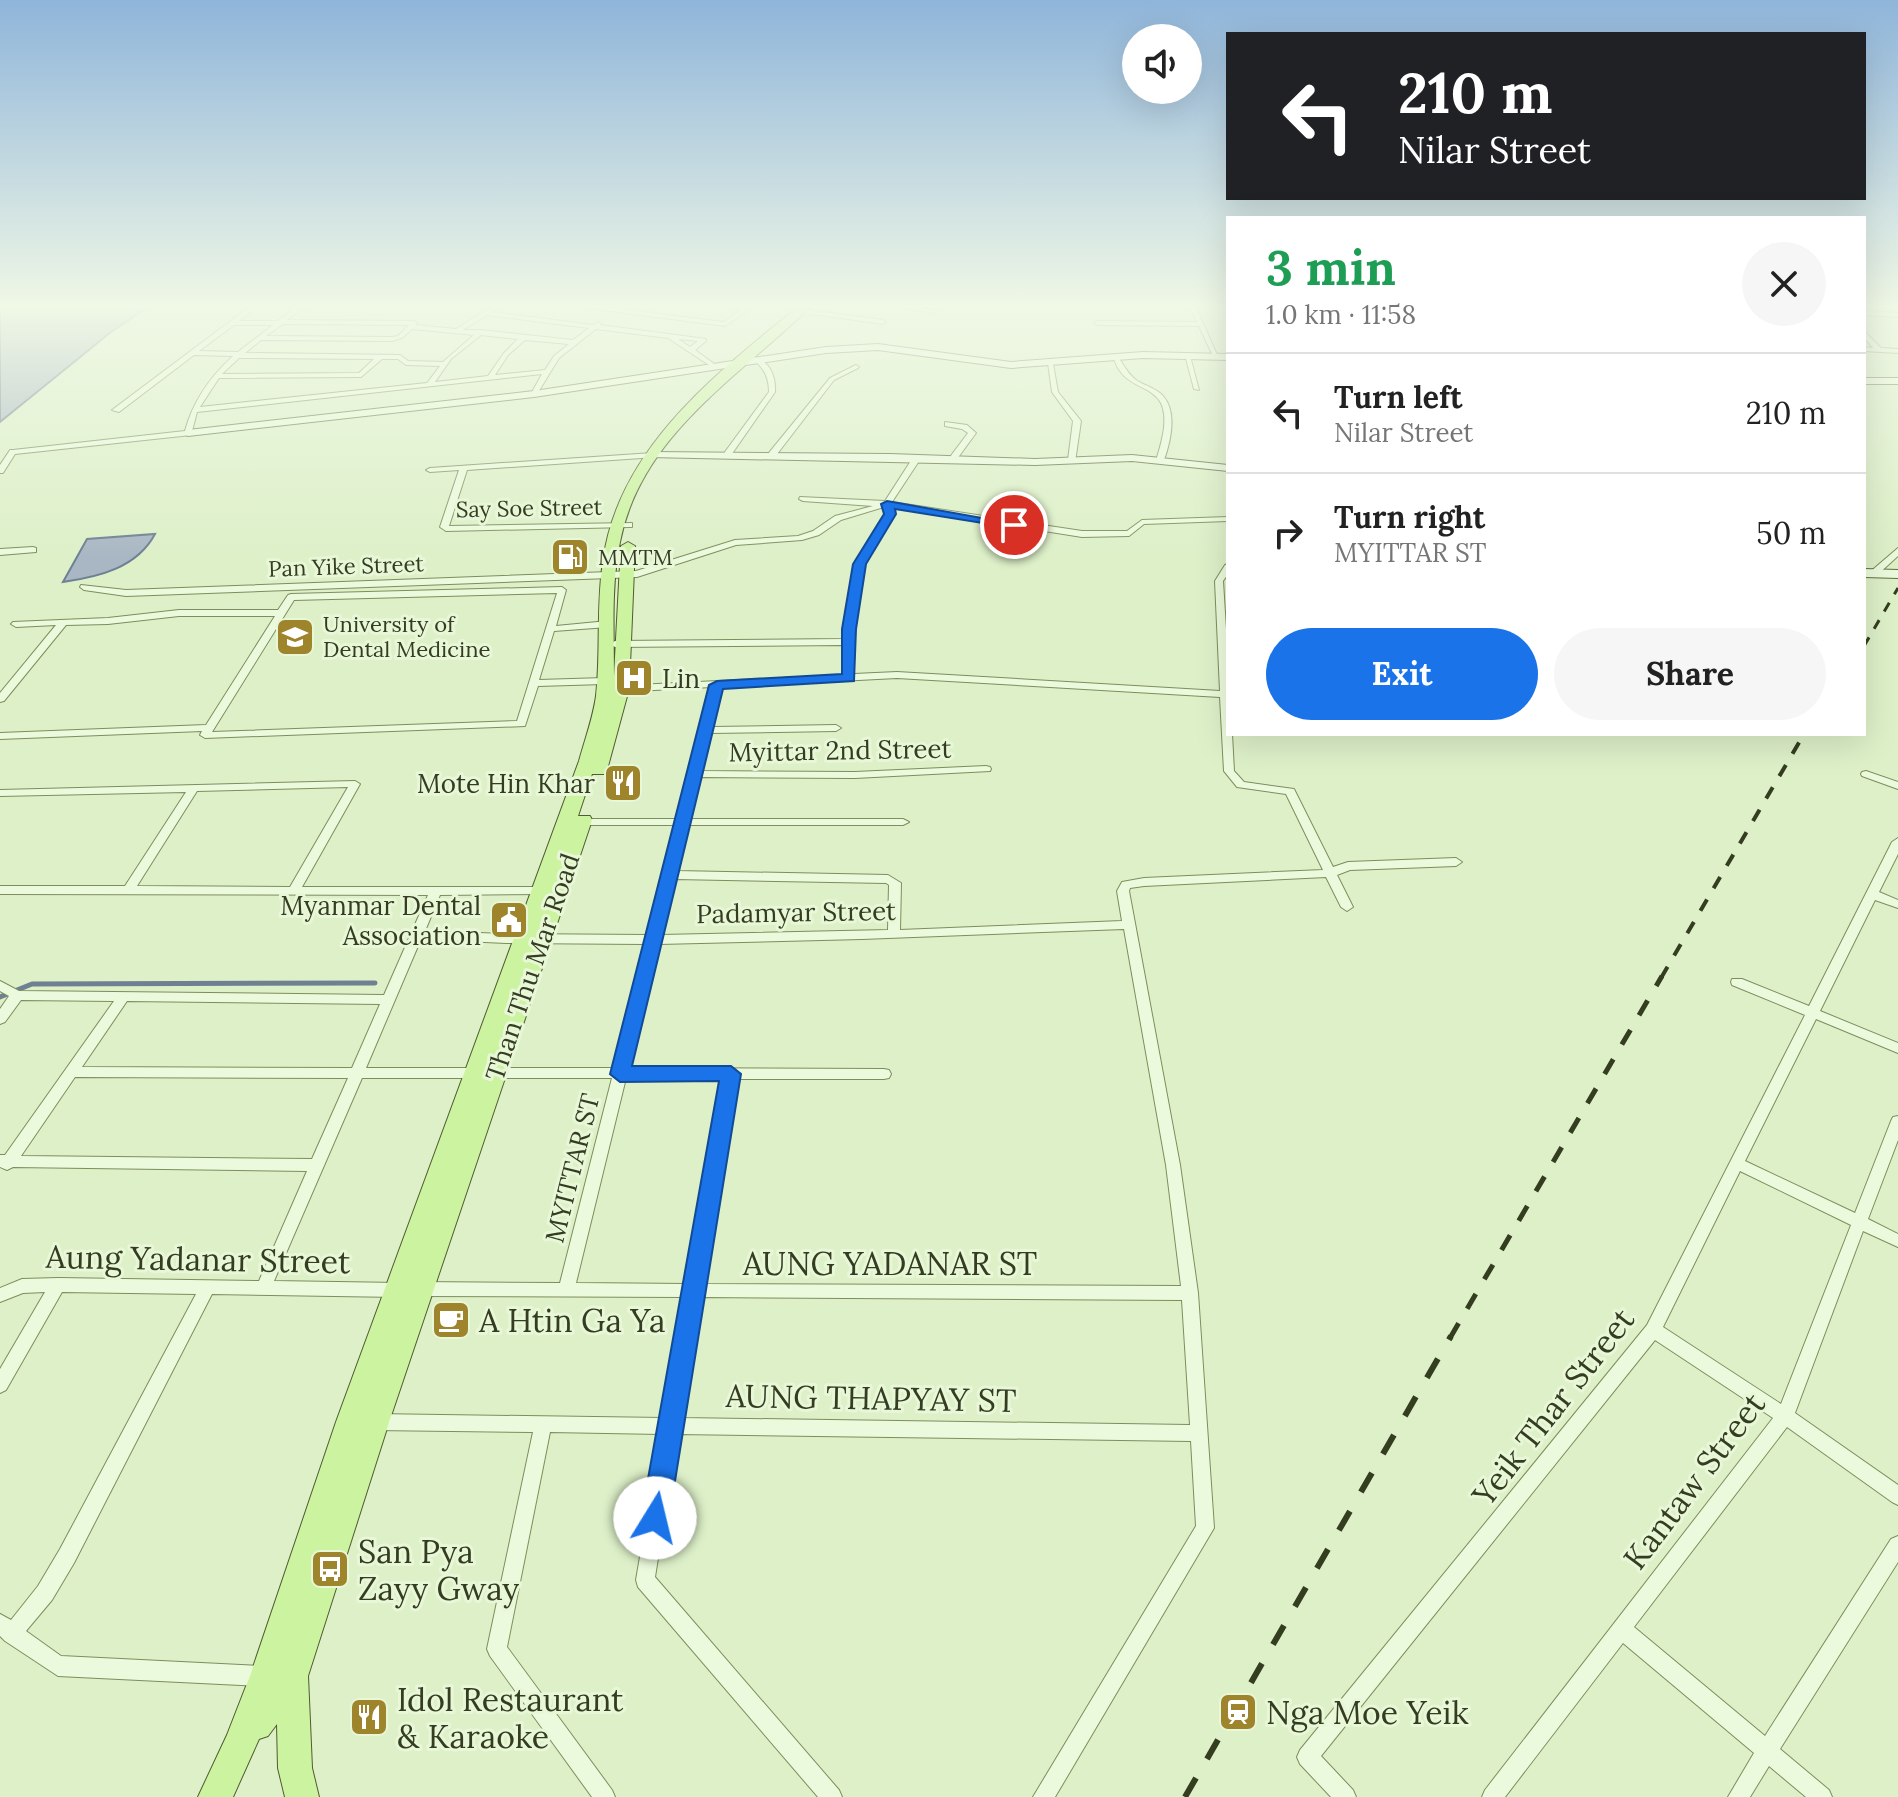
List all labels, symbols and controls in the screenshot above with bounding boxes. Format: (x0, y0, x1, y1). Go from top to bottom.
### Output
map controls (1122, 24, 1202, 104)
button: sound (1122, 24, 1202, 104)
text: 210 m (1398, 57, 1552, 128)
icon: left (1266, 64, 1370, 168)
text: Nilar Street (1398, 127, 1591, 173)
text: 3 min (1266, 237, 1396, 298)
button: close (1742, 242, 1826, 326)
text: 1.0 km · 11:58 (1266, 298, 1416, 331)
text: Turn left (1334, 378, 1462, 416)
icon: left (1266, 391, 1310, 435)
text: 210 m (1746, 394, 1826, 432)
text: Nilar Street (1334, 416, 1473, 449)
pin (980, 491, 1048, 559)
street label: Say Soe Street (456, 493, 603, 523)
text: Turn right (1334, 498, 1485, 536)
icon: arrive (992, 503, 1036, 547)
icon: right (1266, 511, 1310, 555)
text: 50 m (1756, 514, 1826, 552)
fuel station icon: MMTM (549, 536, 591, 578)
text: MYITTAR ST (1334, 536, 1486, 569)
place label: MMTM (598, 543, 673, 571)
street label: Pan Yike Street (268, 549, 425, 583)
place label: University of Dental Medicine (323, 610, 491, 663)
school or university icon: University of Dental Medicine (274, 616, 316, 658)
button: Exit (1266, 628, 1538, 720)
button: Share (1554, 628, 1826, 720)
hospital icon: Lin (613, 657, 655, 699)
place label: Lin (662, 662, 700, 695)
street label: Myittar 2nd Street (728, 732, 952, 768)
restaurant icon: Mote Hin Khar (602, 762, 644, 804)
place label: Mote Hin Khar (417, 767, 596, 800)
street label: Than Thu Mar Road (478, 849, 586, 1085)
place label: Myanmar Dental Association (280, 889, 481, 952)
street label: Padamyar Street (696, 894, 896, 930)
public building icon: Myanmar Dental Association (488, 899, 530, 941)
street label: MYITTAR ST (538, 1090, 607, 1246)
street label: Aung Yadanar Street (44, 1236, 351, 1282)
street label: AUNG YADANAR ST (742, 1243, 1037, 1284)
cafe icon: A Htin Ga Ya (430, 1299, 472, 1341)
street label: Yeik Thar Street (1462, 1299, 1643, 1515)
place label: A Htin Ga Ya (478, 1300, 666, 1341)
street label: AUNG THAPYAY ST (724, 1375, 1017, 1421)
street label: Kantaw Street (1614, 1384, 1774, 1577)
position arrow (613, 1476, 697, 1560)
place label: San Pya Zayy Gway (358, 1531, 519, 1609)
bus stop icon: San Pya Zayy Gway (309, 1548, 351, 1590)
place label: Idol Restaurant & Karaoke (397, 1679, 624, 1757)
station icon: Nga Moe Yeik (1217, 1691, 1259, 1733)
place label: Nga Moe Yeik (1266, 1692, 1469, 1733)
restaurant icon: Idol Restaurant & Karaoke (348, 1696, 390, 1738)

